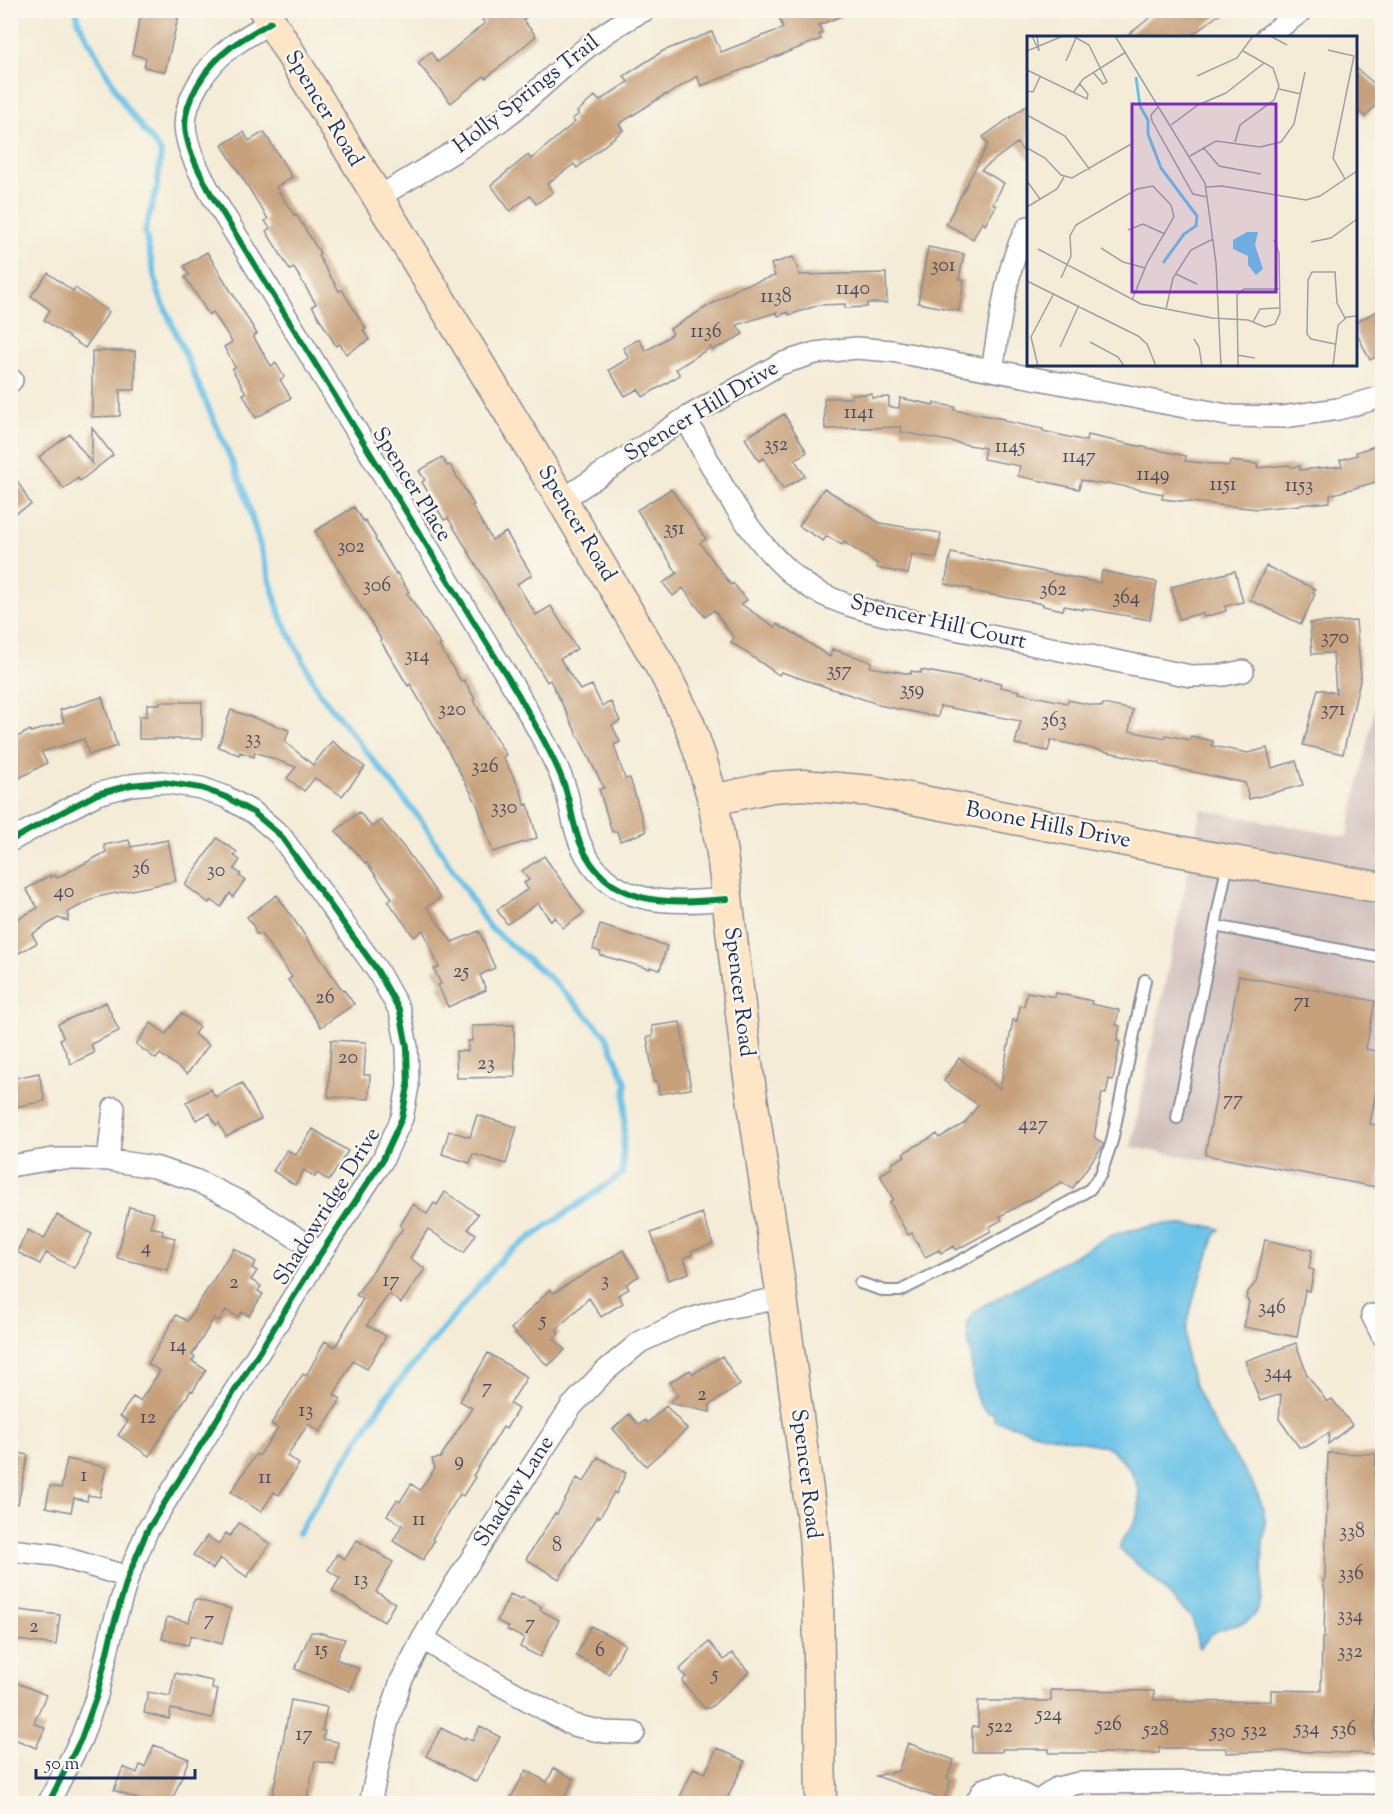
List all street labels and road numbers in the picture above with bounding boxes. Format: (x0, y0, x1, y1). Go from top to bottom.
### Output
street label: Holly Springs Trail (447, 28, 607, 162)
street label: Spencer Road (276, 45, 370, 173)
street label: Spencer Hill Drive (619, 353, 785, 471)
street label: Spencer Place (363, 421, 459, 549)
street label: Spencer Road (529, 460, 623, 588)
street label: Spencer Hill Court (847, 587, 1030, 659)
street label: Boone Hills Drive (963, 794, 1133, 858)
street label: Spencer Road (714, 925, 762, 1059)
street label: Shadowridge Drive (266, 1122, 390, 1292)
street label: Spencer Road (781, 1407, 829, 1541)
street label: Shadow Lane (467, 1430, 563, 1554)

